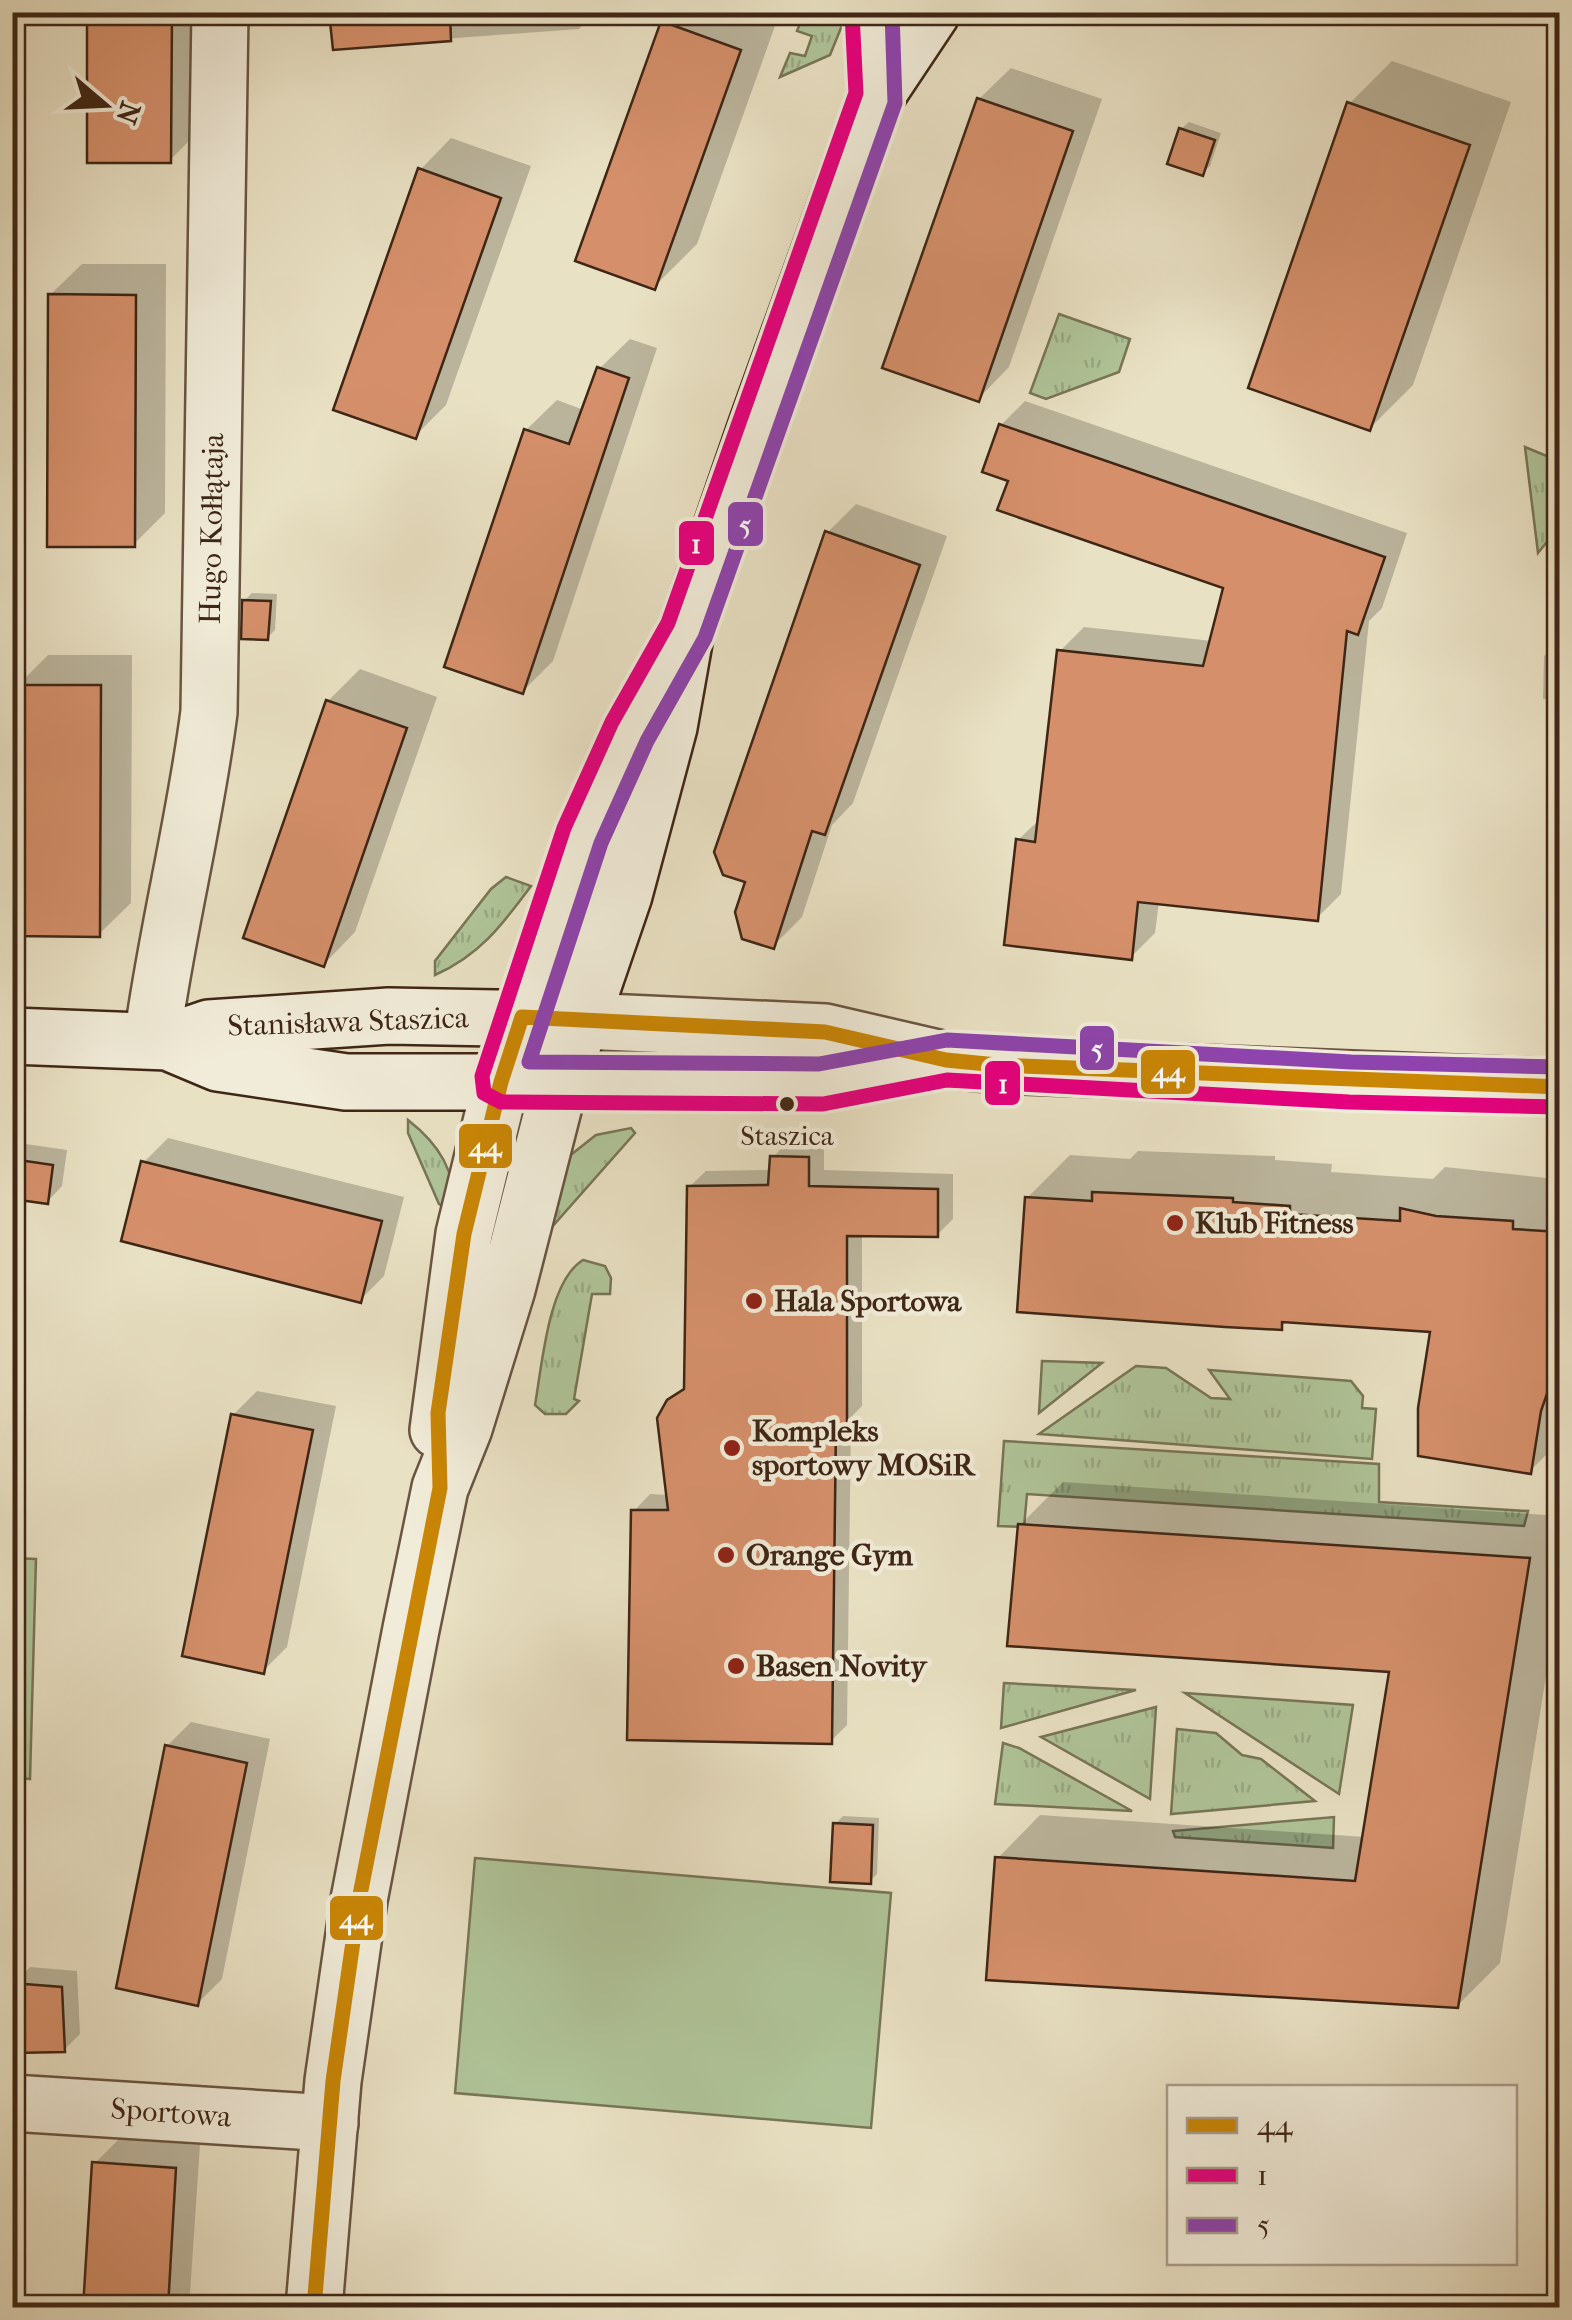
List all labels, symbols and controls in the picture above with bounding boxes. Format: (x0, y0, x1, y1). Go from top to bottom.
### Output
north arrow (55, 55, 155, 155)
text: N (109, 98, 147, 129)
street label: Hugo Kołłątaja (193, 432, 231, 625)
line badge: 5 (726, 500, 765, 548)
text: 5 (739, 508, 751, 541)
line badge: 1 (677, 519, 716, 567)
text: 1 (691, 527, 701, 560)
street label: Stanisława Staszica (227, 1000, 470, 1044)
line badge: 5 (1078, 1024, 1116, 1072)
text: 5 (1091, 1032, 1103, 1065)
line badge: 44 (1139, 1048, 1197, 1096)
text: 44 (1150, 1055, 1186, 1089)
line badge: 1 (983, 1059, 1022, 1107)
text: 1 (998, 1067, 1008, 1100)
marker: Staszica (777, 1094, 797, 1114)
place label: Staszica (740, 1119, 835, 1152)
line badge: 44 (457, 1122, 514, 1170)
text: 44 (467, 1130, 503, 1164)
place label: Klub Fitness (1195, 1206, 1354, 1241)
marker: Klub Fitness (1164, 1212, 1186, 1234)
place label: Hala Sportowa (774, 1284, 962, 1319)
marker: Hala Sportowa (743, 1290, 765, 1312)
place label: Kompleks sportowy MOSiR (752, 1414, 976, 1483)
marker: Kompleks sportowy MOSiR (721, 1437, 743, 1459)
place label: Orange Gym (746, 1538, 914, 1573)
marker: Orange Gym (715, 1544, 737, 1566)
place label: Basen Novity (756, 1649, 928, 1684)
marker: Basen Novity (725, 1655, 747, 1677)
line badge: 44 (328, 1894, 385, 1942)
text: 44 (338, 1902, 374, 1936)
legend (1167, 2085, 1517, 2265)
street label: Sportowa (109, 2091, 234, 2135)
text: 44 (1257, 2108, 1294, 2143)
text: 1 (1257, 2158, 1268, 2193)
text: 5 (1257, 2208, 1270, 2243)

